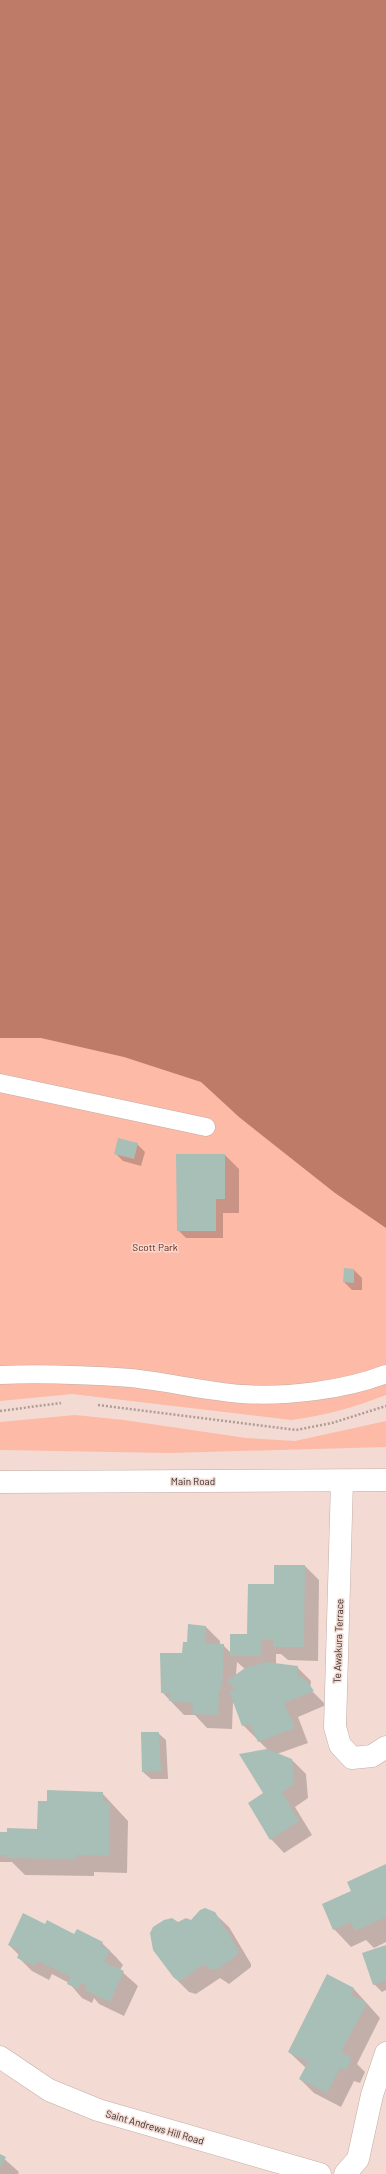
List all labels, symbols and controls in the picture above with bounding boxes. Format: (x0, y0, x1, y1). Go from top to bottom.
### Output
park label: Scott Park (132, 1241, 178, 1253)
street label: Main Road (171, 1475, 215, 1487)
street label: Te Awakura Terrace (331, 1599, 345, 1683)
street label: Saint Andrews Hill Road (104, 2107, 206, 2147)

